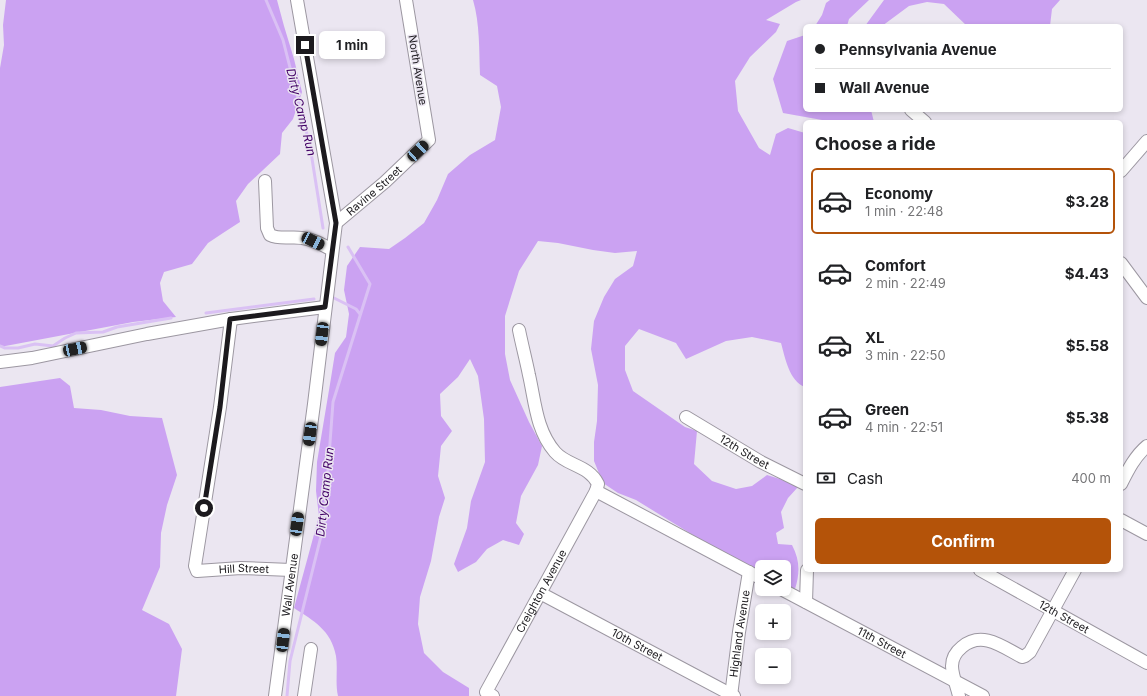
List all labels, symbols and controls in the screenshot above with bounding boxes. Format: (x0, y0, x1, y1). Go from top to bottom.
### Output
callout: 1 min (319, 31, 385, 59)
street label: North Avenue (406, 34, 430, 106)
route end (296, 36, 314, 54)
text: 1 min (336, 37, 368, 53)
text: Pennsylvania Avenue (839, 40, 997, 59)
water label: Dirty Camp Run (283, 66, 320, 157)
text: Wall Avenue (839, 78, 930, 97)
text: Choose a ride (815, 133, 936, 154)
car (405, 138, 431, 164)
street label: Ravine Street (343, 162, 405, 218)
icon: car (817, 183, 853, 219)
text: Economy (865, 184, 933, 203)
text: $3.28 (1066, 192, 1109, 211)
text: 1 min · 22:48 (865, 203, 943, 219)
car (300, 230, 326, 252)
icon: car (817, 255, 853, 291)
text: Comfort (865, 256, 926, 275)
text: $4.43 (1065, 264, 1109, 283)
text: 2 min · 22:49 (865, 275, 946, 291)
car (315, 321, 329, 347)
icon: car (817, 327, 853, 363)
text: XL (865, 328, 885, 347)
text: $5.58 (1066, 336, 1109, 355)
car (62, 341, 88, 357)
text: 3 min · 22:50 (865, 347, 946, 363)
icon: car (817, 399, 853, 435)
text: Green (865, 400, 909, 419)
text: $5.38 (1066, 408, 1109, 427)
text: 4 min · 22:51 (865, 419, 943, 435)
car (302, 421, 318, 447)
street label: 12th Street (717, 432, 772, 472)
water label: Dirty Camp Run (312, 446, 337, 537)
icon: cash (815, 467, 837, 489)
text: Cash (847, 469, 883, 488)
text: 400 m (1071, 470, 1111, 486)
route start (195, 499, 213, 517)
car (289, 511, 305, 537)
button: Confirm (815, 518, 1111, 564)
street label: Creighton Avenue (513, 547, 570, 635)
street label: Wall Avenue (279, 553, 301, 617)
map controls (755, 560, 791, 684)
button: layers (755, 560, 791, 596)
street label: Hill Street (218, 561, 270, 577)
street label: Highland Avenue (726, 589, 753, 678)
street label: 12th Street (1036, 597, 1092, 637)
button: + (755, 604, 791, 640)
street label: 11th Street (855, 624, 909, 661)
street label: 10th Street (609, 625, 665, 664)
car (276, 627, 290, 653)
button: − (755, 648, 791, 684)

